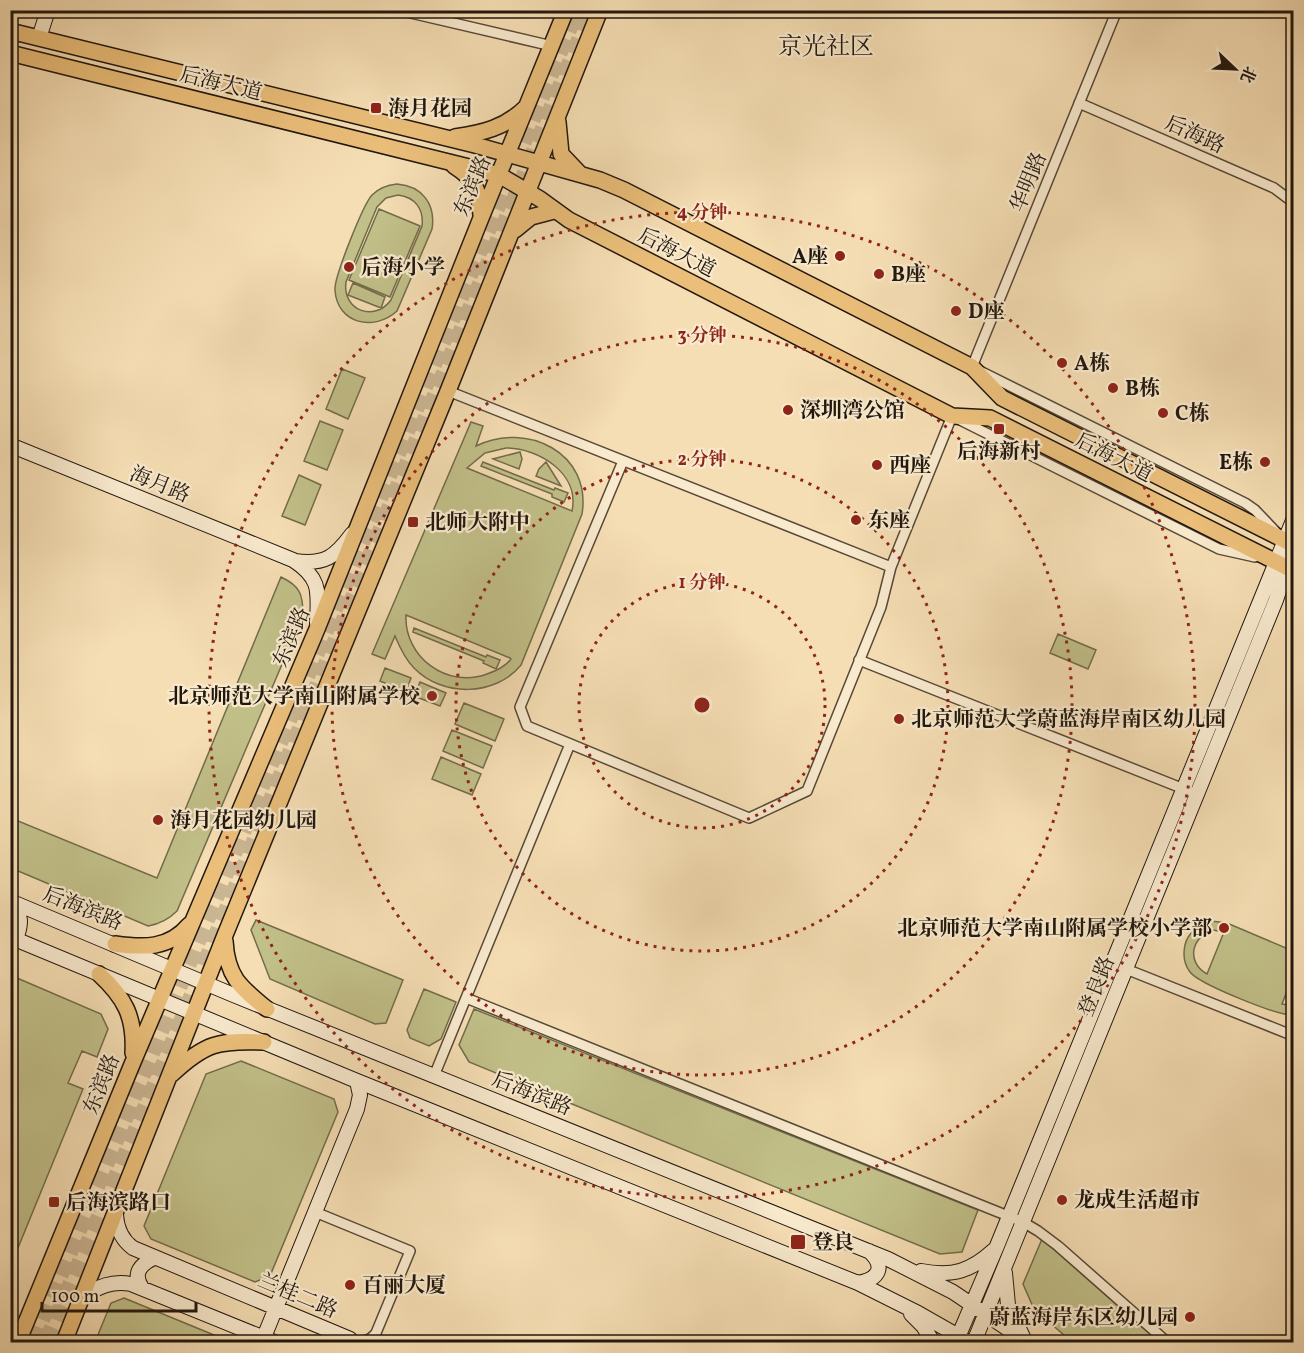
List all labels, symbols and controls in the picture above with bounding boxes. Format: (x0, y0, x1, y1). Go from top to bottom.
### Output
district label: 京光社区 (778, 31, 874, 65)
north arrow (1205, 39, 1265, 99)
street label: 后海大道 (176, 60, 265, 109)
text: 北 (1234, 62, 1260, 86)
place label: 海月花园 (388, 95, 472, 124)
marker: 海月花园 (369, 101, 383, 115)
street label: 后海路 (1160, 109, 1229, 161)
street label: 华明路 (1004, 148, 1055, 217)
street label: 东滨路 (448, 152, 499, 221)
text: 4 分钟 (677, 201, 727, 226)
street label: 后海大道 (632, 221, 720, 285)
place label: A座 (792, 243, 828, 272)
marker: A座 (833, 249, 847, 263)
place label: 后海小学 (361, 254, 445, 283)
marker: 后海小学 (342, 260, 356, 274)
place label: B座 (891, 261, 926, 290)
marker: B座 (872, 267, 886, 281)
place label: D座 (968, 298, 1004, 327)
marker: D座 (949, 304, 963, 318)
text: 3 分钟 (678, 324, 726, 349)
place label: A栋 (1074, 350, 1110, 379)
marker: A栋 (1055, 356, 1069, 370)
place label: B栋 (1125, 375, 1160, 404)
marker: B栋 (1106, 381, 1120, 395)
place label: 深圳湾公馆 (800, 397, 905, 426)
place label: C栋 (1175, 400, 1210, 429)
marker: 深圳湾公馆 (781, 403, 795, 417)
marker: C栋 (1156, 406, 1170, 420)
marker: 后海新村 (992, 422, 1006, 436)
street label: 后海大道 (1069, 426, 1157, 490)
place label: 后海新村 (957, 438, 1041, 467)
text: 2 分钟 (678, 448, 726, 473)
place label: E栋 (1219, 449, 1253, 478)
place label: 西座 (889, 452, 931, 481)
marker: E栋 (1258, 455, 1272, 469)
marker: 西座 (870, 458, 884, 472)
street label: 海月路 (125, 460, 194, 511)
place label: 东座 (868, 507, 910, 536)
place label: 北师大附中 (425, 509, 530, 538)
marker: 东座 (849, 513, 863, 527)
marker: 北师大附中 (406, 515, 420, 529)
text: 1 分钟 (679, 571, 725, 596)
street label: 东滨路 (267, 603, 318, 672)
place label: 北京师范大学南山附属学校 (168, 683, 420, 712)
marker: 北京师范大学南山附属学校 (425, 689, 439, 703)
centre of rings (692, 695, 712, 715)
place label: 北京师范大学蔚蓝海岸南区幼儿园 (911, 706, 1226, 735)
marker: 北京师范大学蔚蓝海岸南区幼儿园 (892, 712, 906, 726)
place label: 海月花园幼儿园 (170, 807, 317, 836)
marker: 海月花园幼儿园 (151, 813, 165, 827)
street label: 后海滨路 (38, 880, 127, 939)
place label: 北京师范大学南山附属学校小学部 (897, 915, 1212, 944)
marker: 北京师范大学南山附属学校小学部 (1217, 921, 1231, 935)
street label: 登良路 (1072, 952, 1123, 1021)
street label: 东滨路 (77, 1050, 128, 1119)
street label: 后海滨路 (487, 1065, 576, 1124)
place label: 龙成生活超市 (1074, 1187, 1200, 1216)
place label: 后海滨路口 (66, 1189, 171, 1218)
marker: 龙成生活超市 (1055, 1193, 1069, 1207)
marker: 后海滨路口 (47, 1195, 61, 1209)
place label: 登良 (812, 1229, 854, 1258)
marker: 登良 (789, 1233, 807, 1251)
street label: 兰桂二路 (253, 1267, 342, 1326)
place label: 百丽大厦 (362, 1272, 446, 1301)
scale bar (42, 1275, 196, 1313)
marker: 百丽大厦 (343, 1278, 357, 1292)
text: 100 m (51, 1285, 100, 1310)
place label: 蔚蓝海岸东区幼儿园 (989, 1304, 1178, 1333)
marker: 蔚蓝海岸东区幼儿园 (1183, 1310, 1197, 1324)

